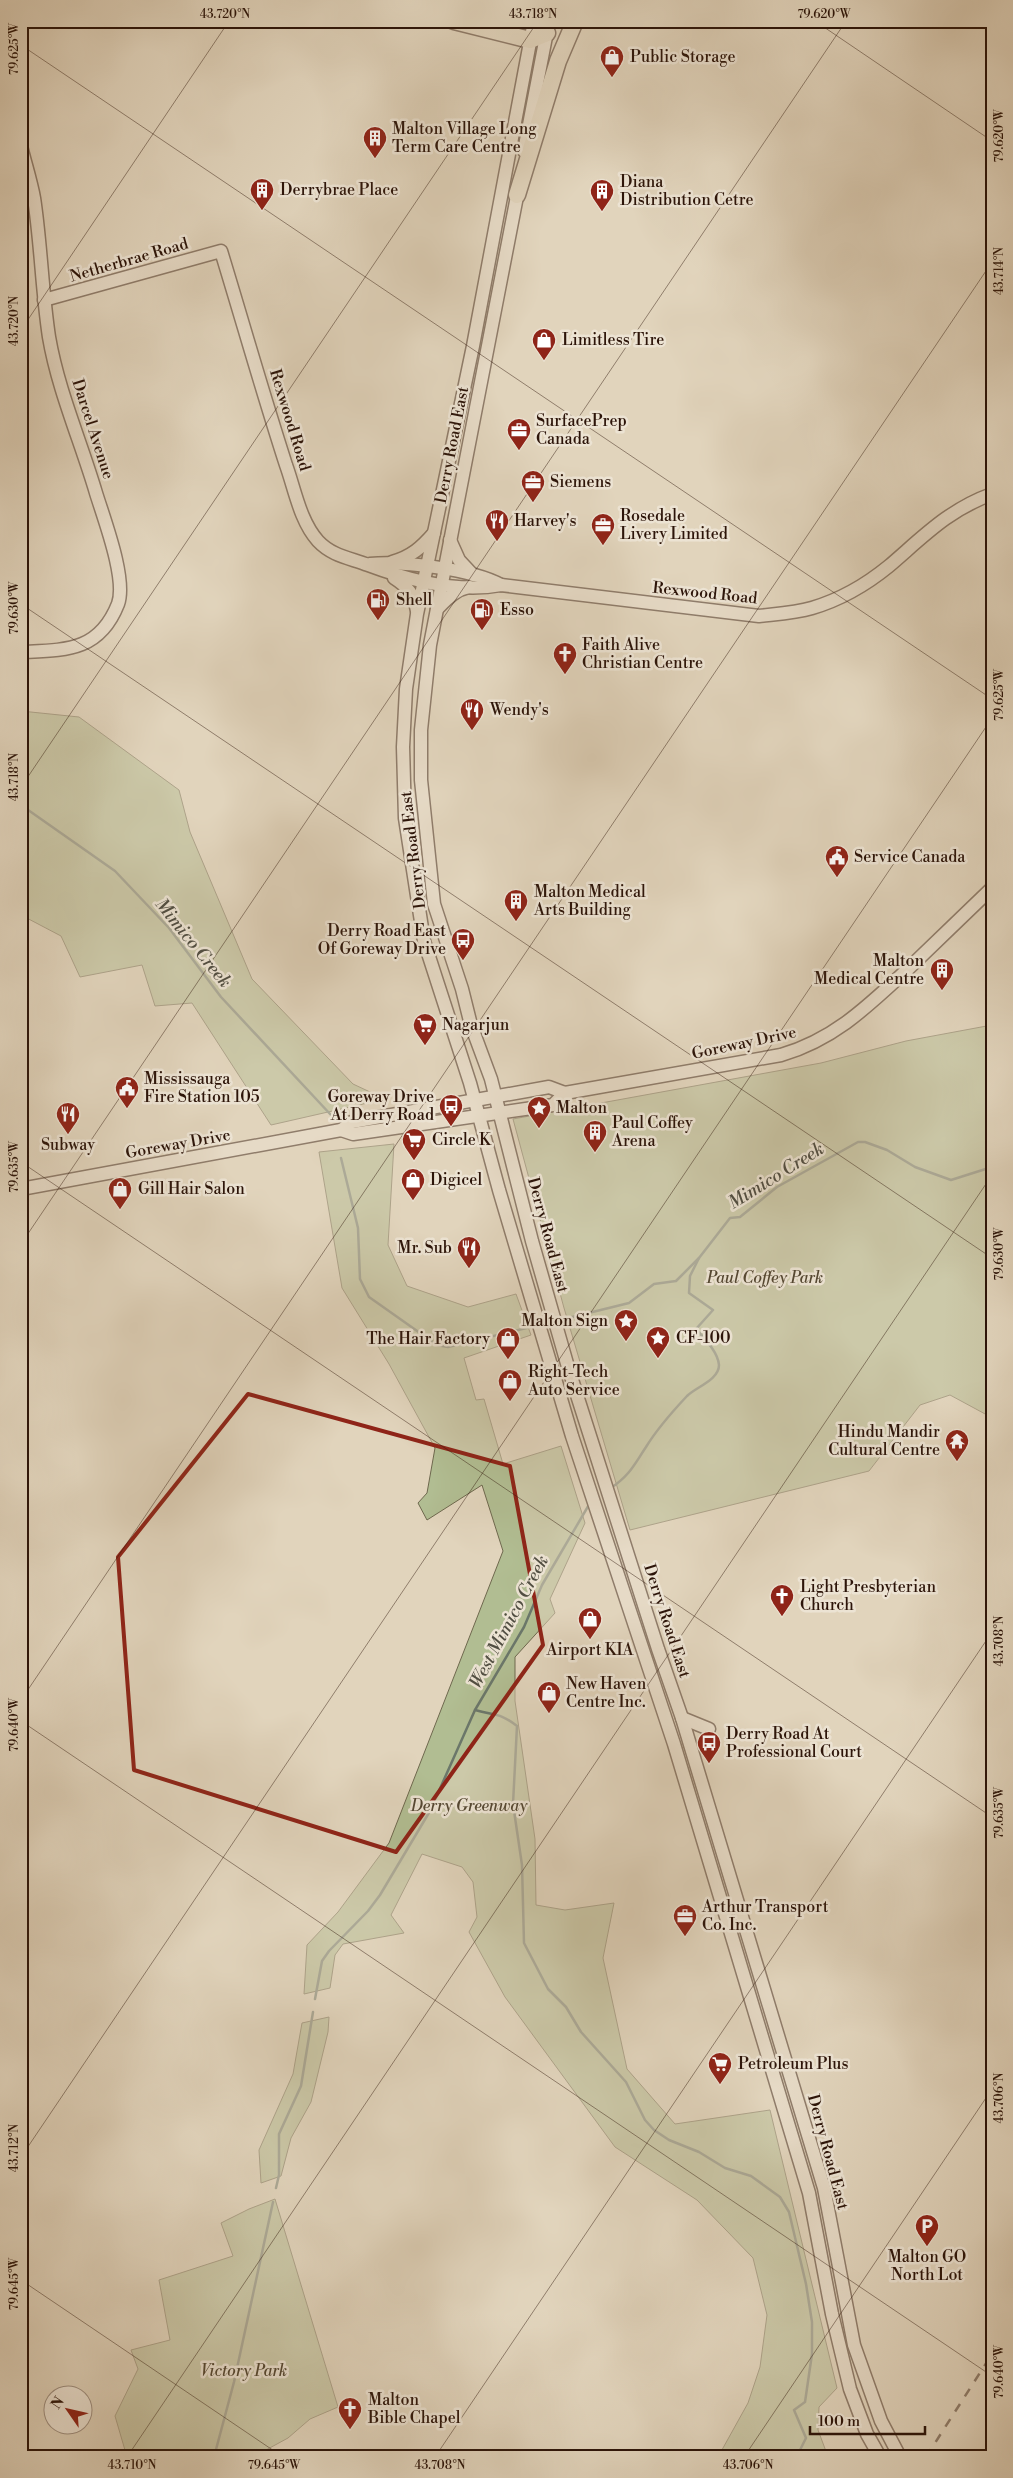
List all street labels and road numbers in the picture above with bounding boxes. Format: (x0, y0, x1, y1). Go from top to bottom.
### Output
street label: Netherbrae Road (67, 233, 191, 287)
street label: Rexwood Road (265, 367, 315, 473)
street label: Darcel Avenue (67, 376, 119, 482)
street label: Derry Road East (431, 385, 473, 505)
street label: Rexwood Road (652, 578, 758, 608)
street label: Derry Road East (396, 790, 430, 910)
street label: Goreway Drive (690, 1022, 798, 1064)
street label: Goreway Drive (124, 1125, 232, 1163)
street label: Derry Road East (523, 1175, 573, 1295)
street label: Derry Road East (639, 1561, 695, 1681)
street label: Derry Road East (803, 2092, 853, 2212)

